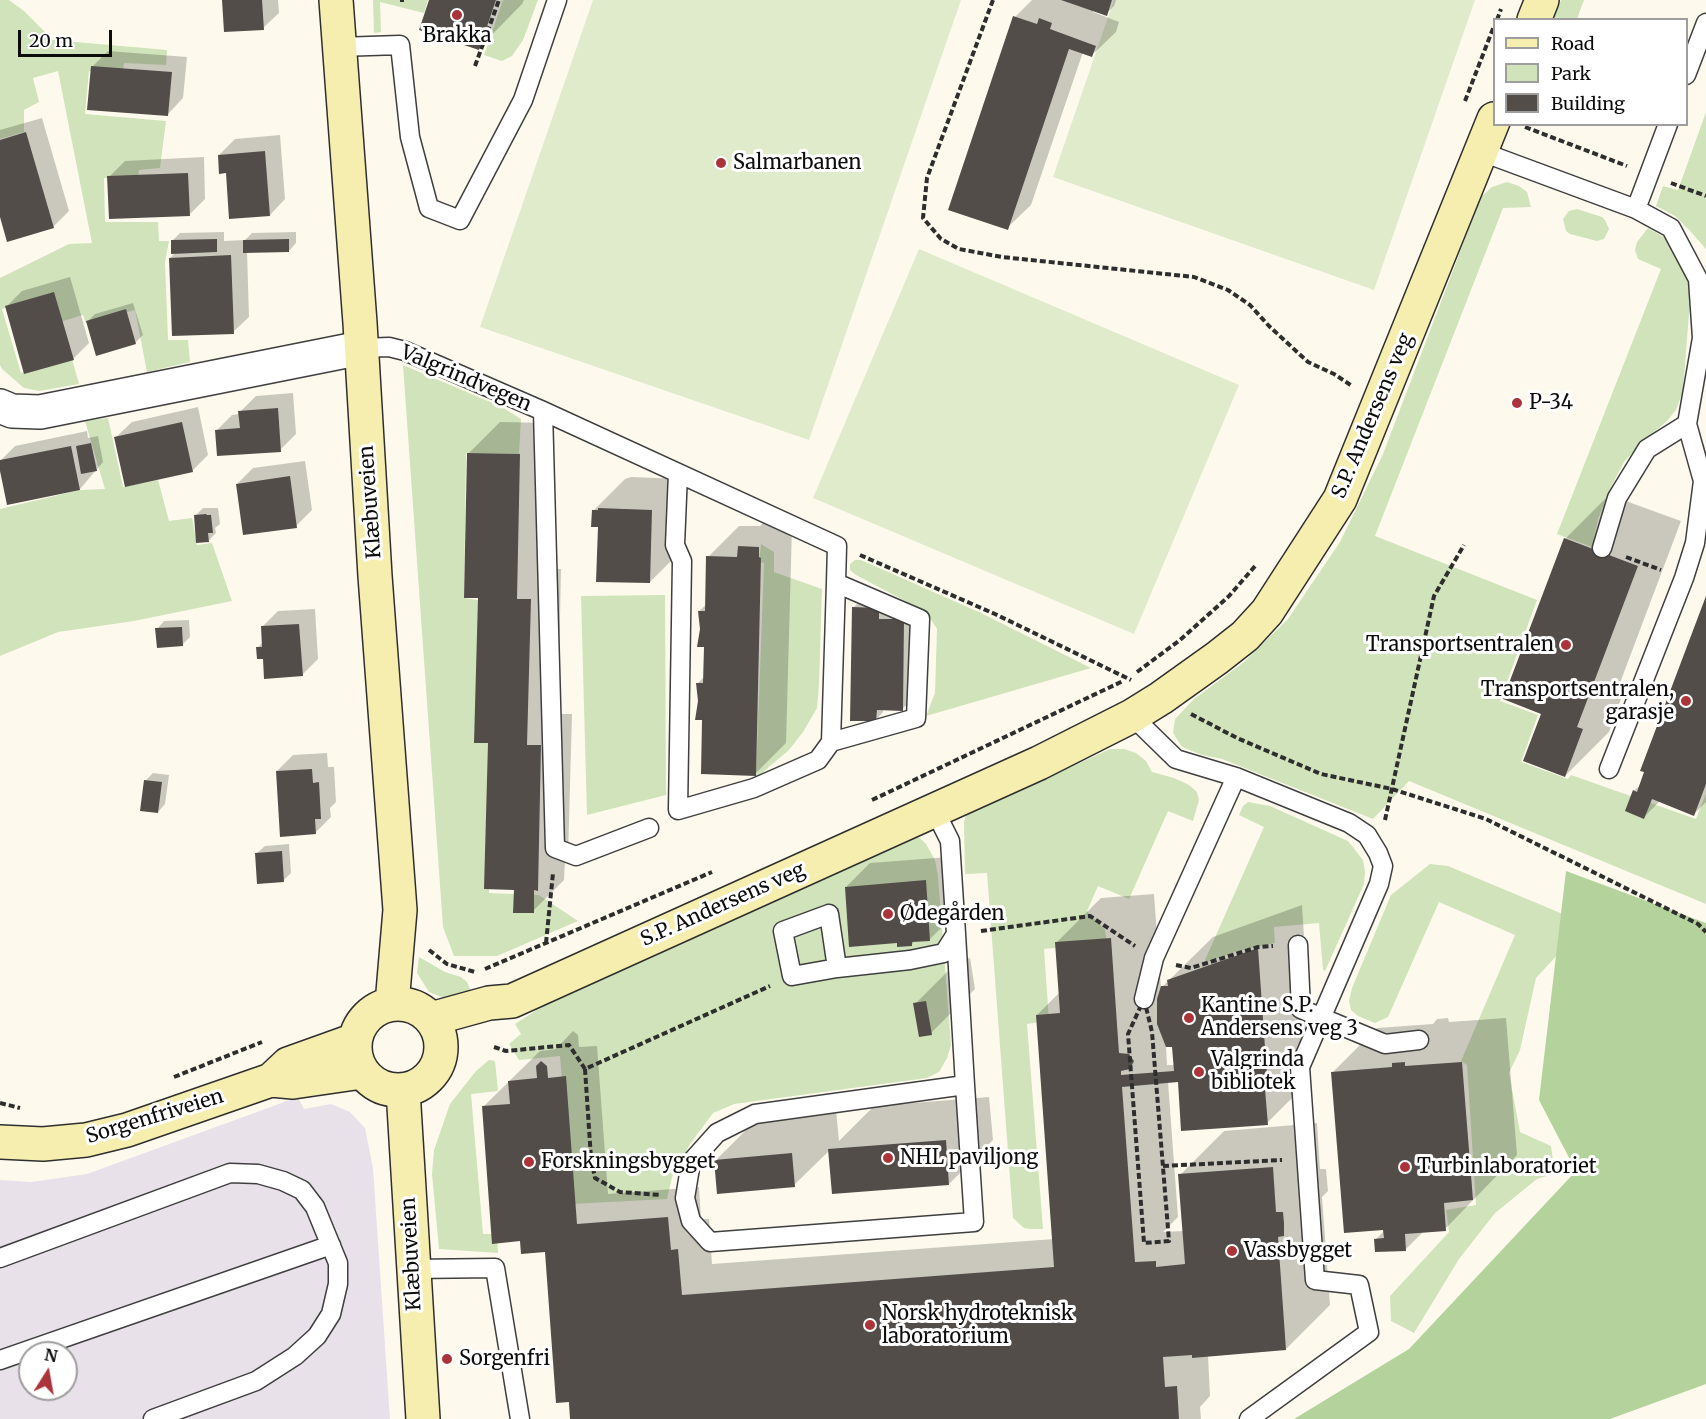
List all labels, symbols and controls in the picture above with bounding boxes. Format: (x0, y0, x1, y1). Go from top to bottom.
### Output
marker: Brakka (450, 8, 464, 22)
scale bar (21, 18, 116, 56)
legend (1493, 18, 1688, 126)
place label: Brakka (423, 24, 491, 48)
text: 20 m (29, 29, 73, 52)
text: Road (1551, 32, 1595, 55)
text: Park (1551, 62, 1591, 85)
text: Building (1551, 92, 1625, 115)
place label: Salmarbanen (733, 151, 861, 175)
marker: Salmarbanen (714, 156, 728, 170)
street label: S.P. Andersens veg (1327, 330, 1419, 502)
street label: Valgrindvegen (397, 341, 535, 417)
place label: P-34 (1529, 391, 1573, 415)
marker: P-34 (1510, 396, 1524, 410)
street label: Klæbuveien (355, 445, 387, 559)
place label: Transportsentralen (1366, 633, 1554, 657)
marker: Transportsentralen (1559, 638, 1573, 652)
place label: Transportsentralen, garasje (1481, 678, 1674, 725)
marker: Transportsentralen, garasje (1679, 694, 1693, 708)
street label: S.P. Andersens veg (637, 858, 809, 952)
place label: Ødegården (900, 902, 1005, 926)
marker: Ødegården (881, 907, 895, 921)
place label: Kantine S.P. Andersens veg 3 (1201, 994, 1358, 1041)
marker: Kantine S.P. Andersens veg 3 (1182, 1011, 1196, 1025)
place label: Valgrinda bibliotek (1211, 1048, 1304, 1095)
marker: Valgrinda bibliotek (1192, 1065, 1206, 1079)
street label: Sorgenfriveien (83, 1085, 227, 1149)
place label: NHL paviljong (900, 1146, 1038, 1170)
place label: Forskningsbygget (541, 1150, 715, 1174)
marker: NHL paviljong (881, 1151, 895, 1165)
marker: Forskningsbygget (522, 1155, 536, 1169)
place label: Turbinlaboratoriet (1417, 1155, 1597, 1179)
marker: Turbinlaboratoriet (1398, 1160, 1412, 1174)
street label: Klæbuveien (397, 1197, 427, 1311)
place label: Vassbygget (1244, 1239, 1352, 1263)
marker: Vassbygget (1225, 1244, 1239, 1258)
place label: Norsk hydroteknisk laboratorium (882, 1302, 1073, 1349)
marker: Norsk hydroteknisk laboratorium (863, 1318, 877, 1332)
north arrow (18, 1341, 78, 1401)
text: N (43, 1344, 59, 1366)
place label: Sorgenfri (459, 1347, 550, 1371)
marker: Sorgenfri (440, 1352, 454, 1366)

